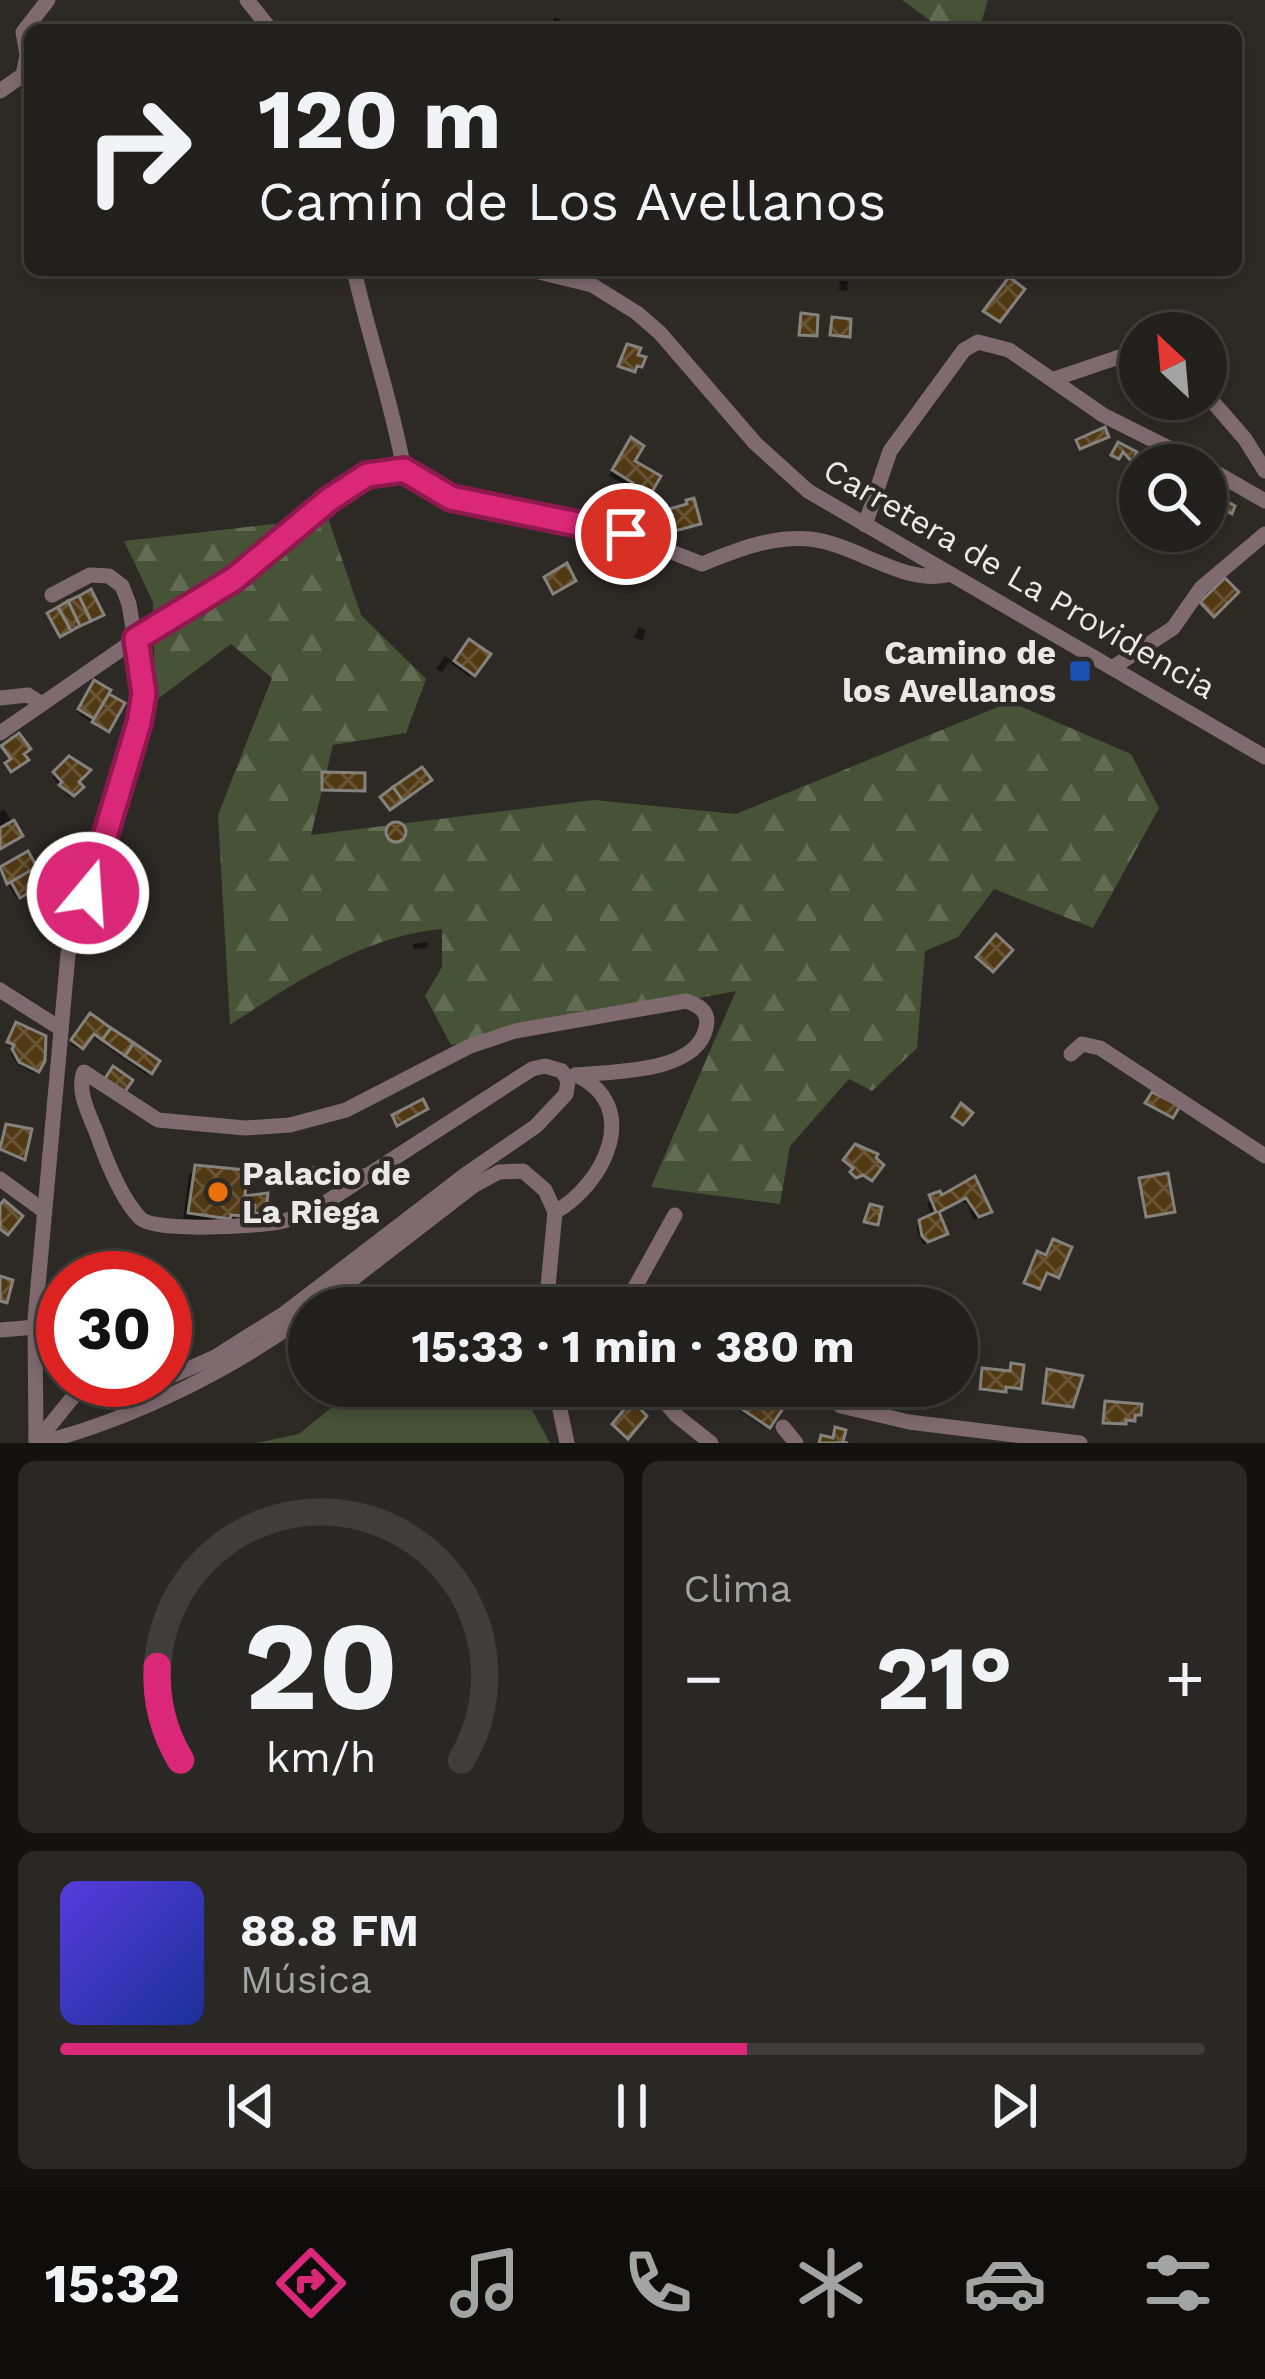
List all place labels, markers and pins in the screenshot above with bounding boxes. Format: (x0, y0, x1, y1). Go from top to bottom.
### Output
pin (575, 483, 677, 585)
place label: Camino de los Avellanos (842, 633, 1056, 710)
marker: Camino de los Avellanos (1067, 658, 1093, 684)
place label: Palacio de La Riega (242, 1154, 411, 1231)
marker: Palacio de La Riega (205, 1179, 231, 1205)

